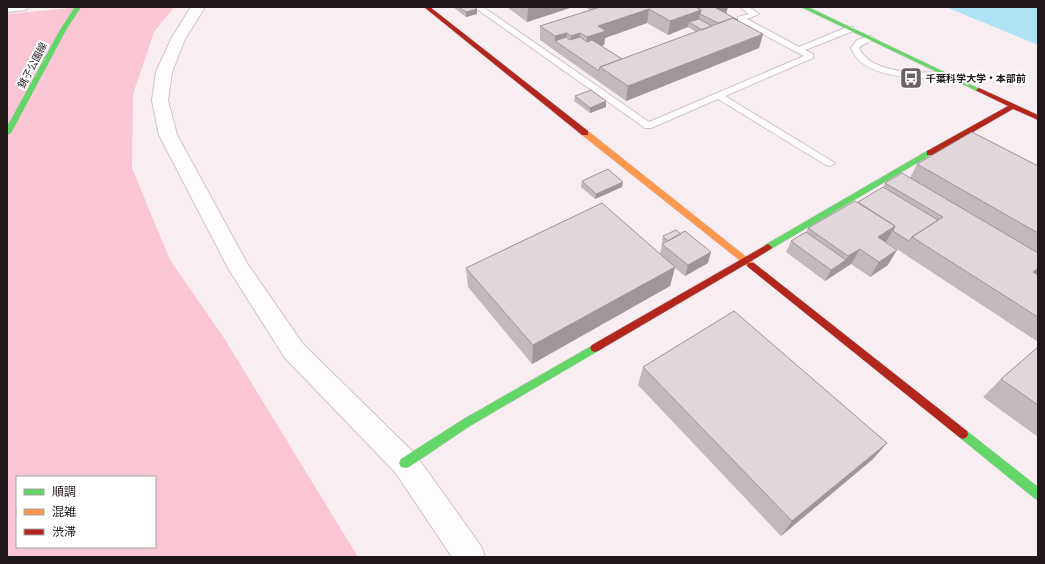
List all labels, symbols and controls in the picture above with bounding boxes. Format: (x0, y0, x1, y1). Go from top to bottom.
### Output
street label: 銚子公園線 (15, 40, 51, 91)
bus stop icon: 千葉科学大学・本部前 (898, 65, 924, 91)
place label: 千葉科学大学・本部前 (926, 72, 1026, 86)
legend (16, 476, 156, 548)
text: 順調 (52, 484, 76, 501)
text: 混雑 (52, 504, 76, 521)
text: 渋滞 (52, 524, 76, 541)

